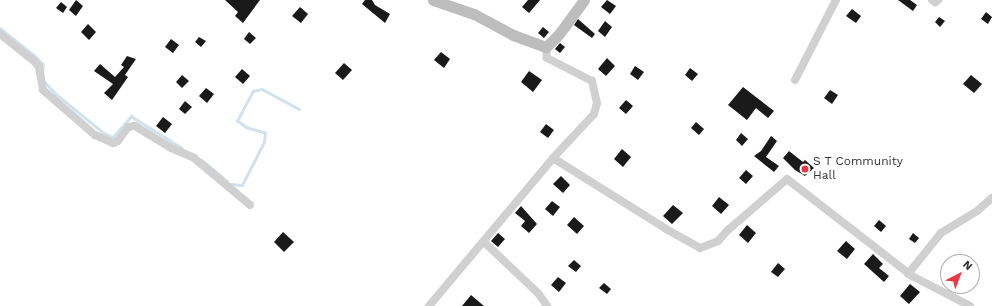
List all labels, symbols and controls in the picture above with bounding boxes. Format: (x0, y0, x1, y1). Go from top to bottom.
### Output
place label: S T Community Hall (813, 155, 904, 183)
marker: S T Community Hall (800, 164, 810, 174)
north arrow (940, 254, 980, 294)
text: N (960, 258, 975, 273)

